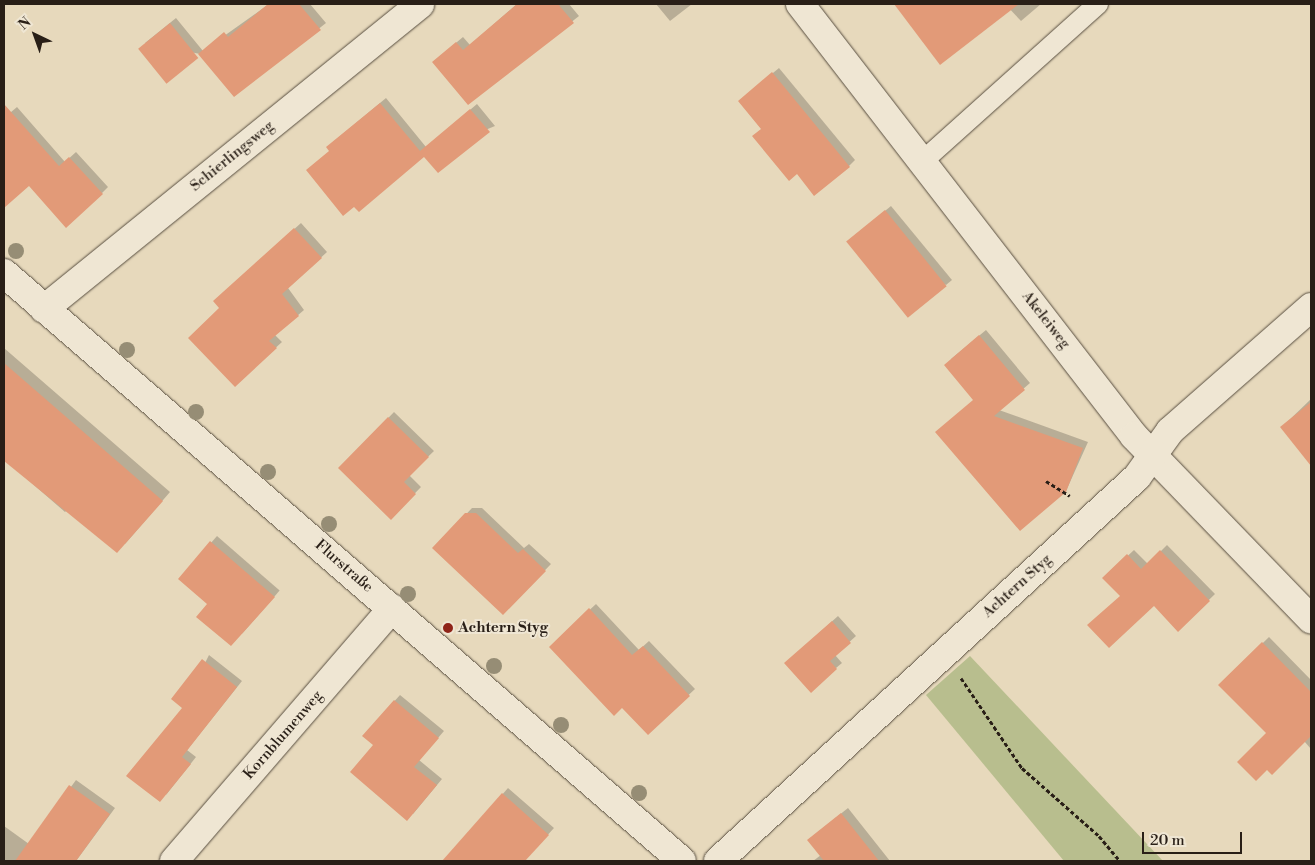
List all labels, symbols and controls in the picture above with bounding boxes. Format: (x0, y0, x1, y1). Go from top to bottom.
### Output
north arrow (10, 10, 60, 60)
text: N (15, 13, 35, 34)
street label: Schierlingsweg (187, 117, 277, 195)
street label: Akeleiweg (1018, 288, 1074, 352)
street label: Flurstraße (311, 536, 377, 596)
street label: Achtern Styg (979, 550, 1055, 622)
place label: Achtern Styg (458, 619, 548, 637)
marker: Achtern Styg (442, 622, 454, 634)
street label: Kornblumenweg (240, 687, 326, 783)
scale bar (1145, 822, 1245, 854)
text: 20 m (1150, 831, 1185, 850)

